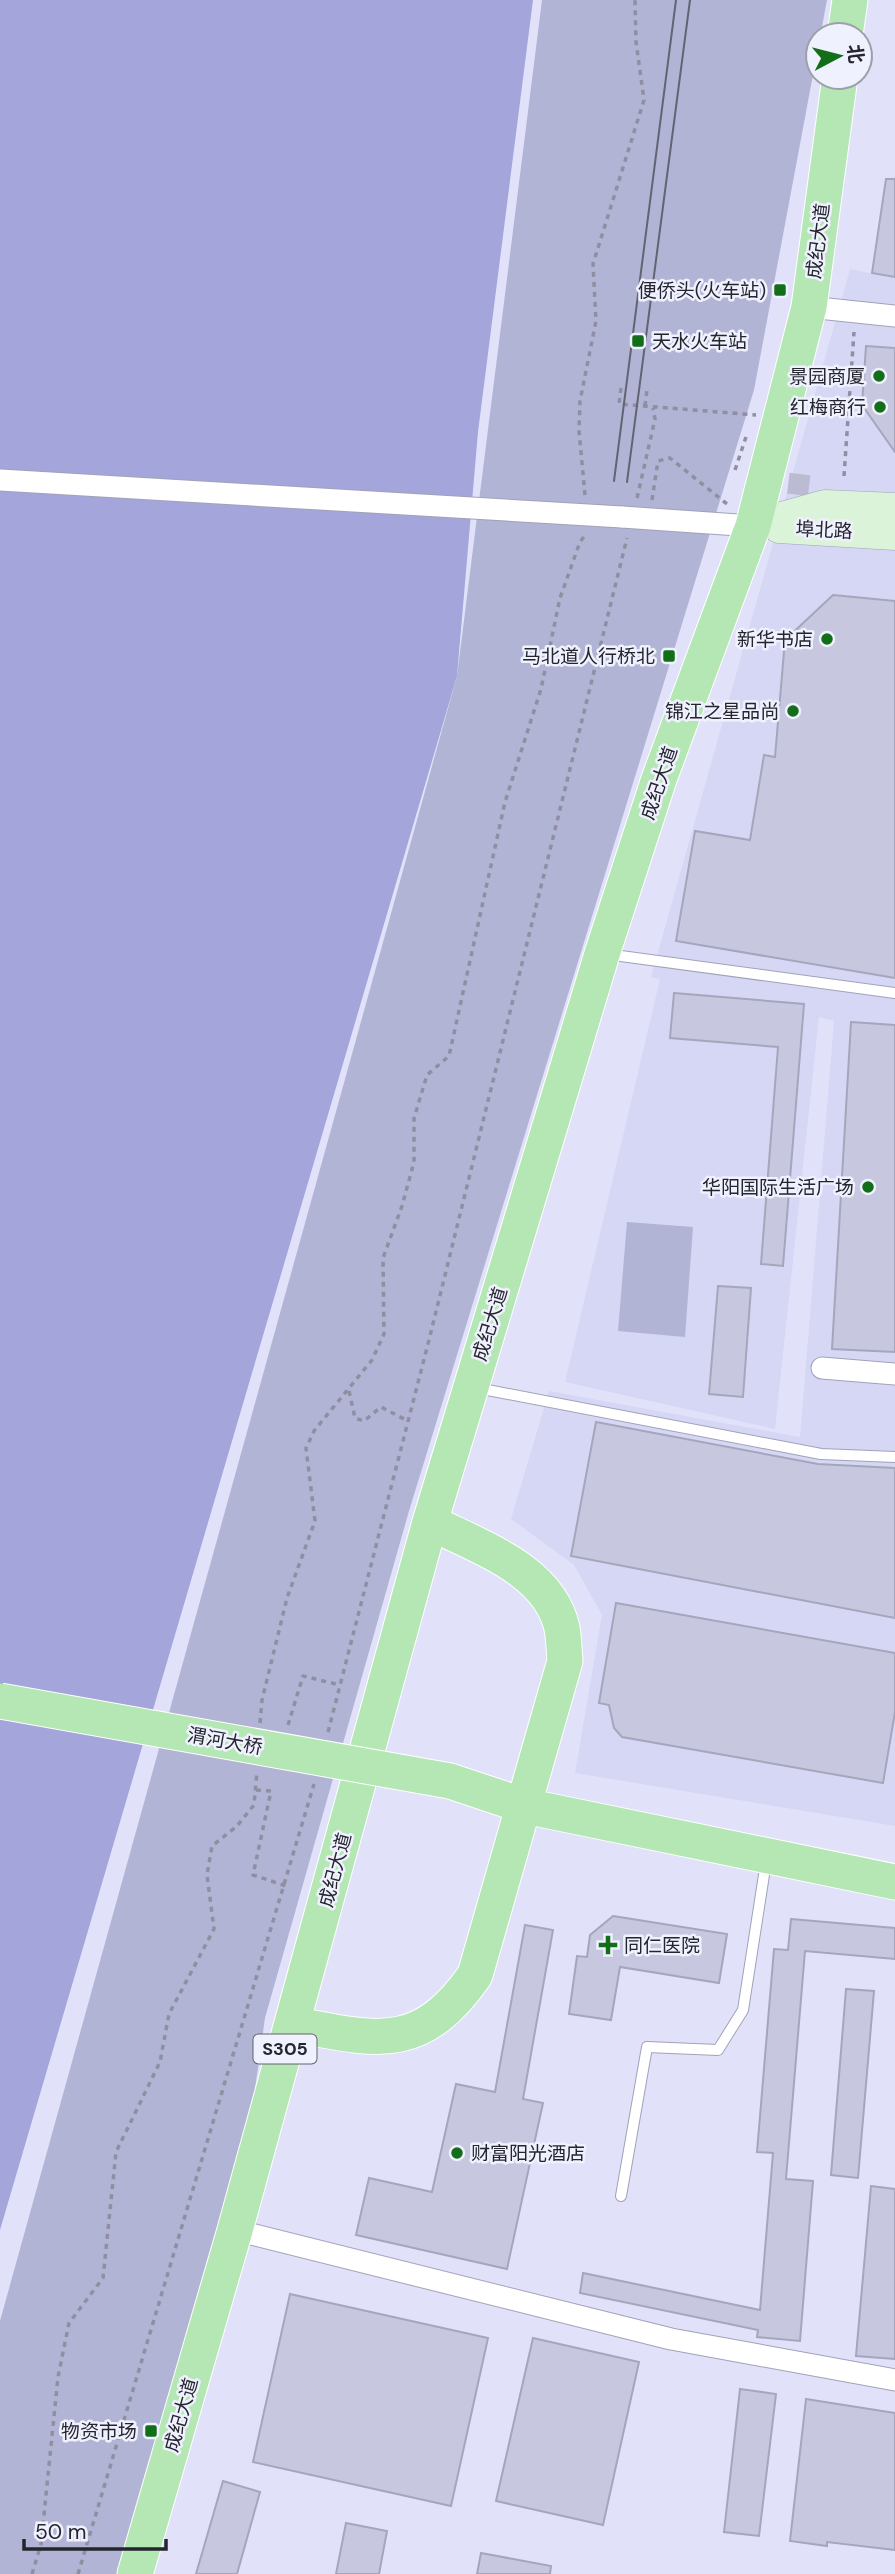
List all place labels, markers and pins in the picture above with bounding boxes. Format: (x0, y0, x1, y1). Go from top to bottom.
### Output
place label: 便侨头(火车站) (638, 278, 766, 303)
marker: 便侨头(火车站) (772, 282, 788, 298)
place label: 天水火车站 (652, 329, 747, 354)
marker: 天水火车站 (630, 333, 646, 349)
place label: 景园商厦 (789, 364, 865, 389)
marker: 景园商厦 (871, 368, 887, 384)
place label: 红梅商行 (790, 395, 866, 420)
marker: 红梅商行 (872, 399, 888, 415)
place label: 新华书店 (737, 627, 813, 652)
marker: 新华书店 (819, 631, 835, 647)
place label: 马北道人行桥北 (522, 644, 655, 669)
marker: 马北道人行桥北 (661, 648, 677, 664)
place label: 锦江之星品尚 (665, 699, 779, 724)
marker: 锦江之星品尚 (785, 703, 801, 719)
place label: 华阳国际生活广场 (702, 1175, 854, 1200)
marker: 华阳国际生活广场 (860, 1179, 876, 1195)
place label: 同仁医院 (624, 1933, 700, 1958)
marker: 同仁医院 (598, 1935, 618, 1955)
place label: 财富阳光酒店 (471, 2141, 585, 2166)
marker: 财富阳光酒店 (449, 2145, 465, 2161)
place label: 物资市场 (61, 2419, 137, 2444)
marker: 物资市场 (143, 2423, 159, 2439)

